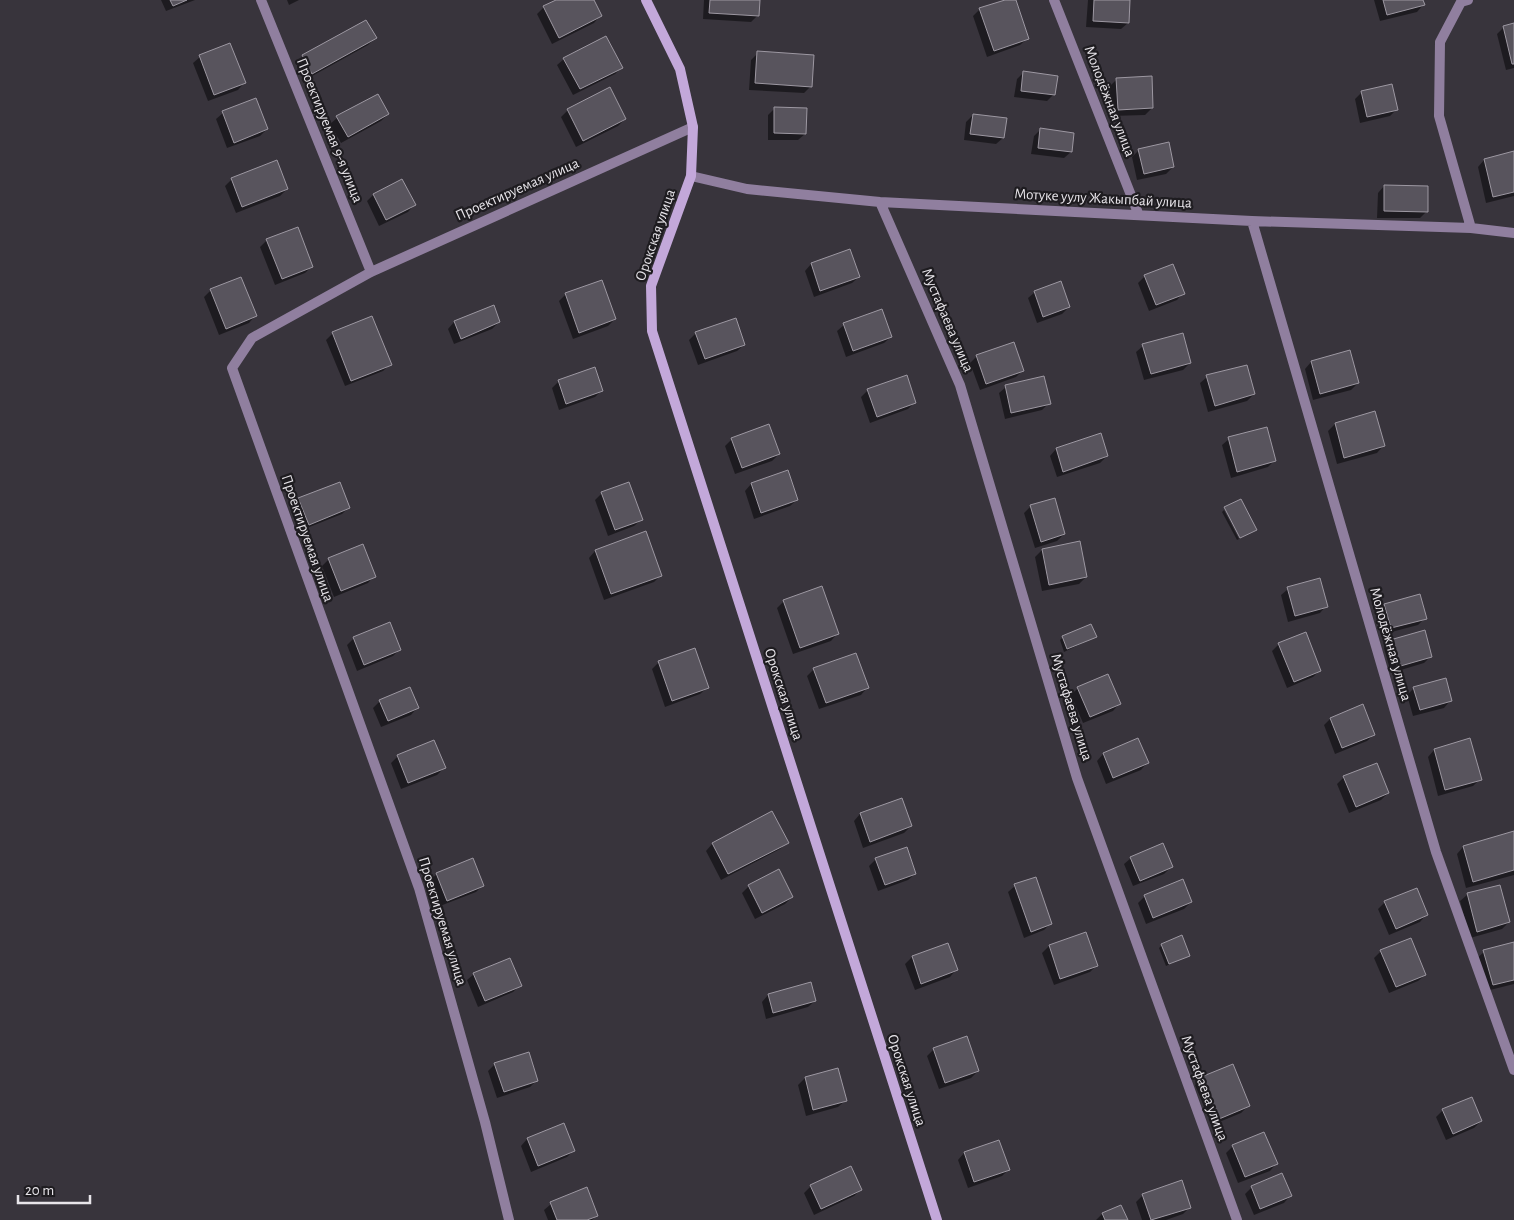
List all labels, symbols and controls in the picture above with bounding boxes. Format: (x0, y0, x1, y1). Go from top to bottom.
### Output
street label: Молодёжная улица (1082, 44, 1138, 159)
street label: Проектируемая 9-я улица (294, 56, 365, 205)
street label: Проектируемая улица (453, 155, 581, 223)
street label: Мотуке уулу Жакыпбай улица (1014, 186, 1192, 211)
street label: Орокская улица (633, 187, 678, 283)
street label: Мустафаева улица (919, 266, 976, 374)
street label: Проектируемая улица (279, 473, 336, 604)
street label: Молодёжная улица (1367, 586, 1414, 703)
street label: Орокская улица (762, 646, 806, 742)
street label: Мустафаева улица (1048, 652, 1095, 763)
street label: Проектируемая улица (416, 855, 469, 987)
street label: Орокская улица (885, 1032, 929, 1128)
street label: Мустафаева улица (1178, 1033, 1231, 1143)
scale bar (18, 1172, 90, 1204)
text: 20 m (25, 1183, 54, 1198)

